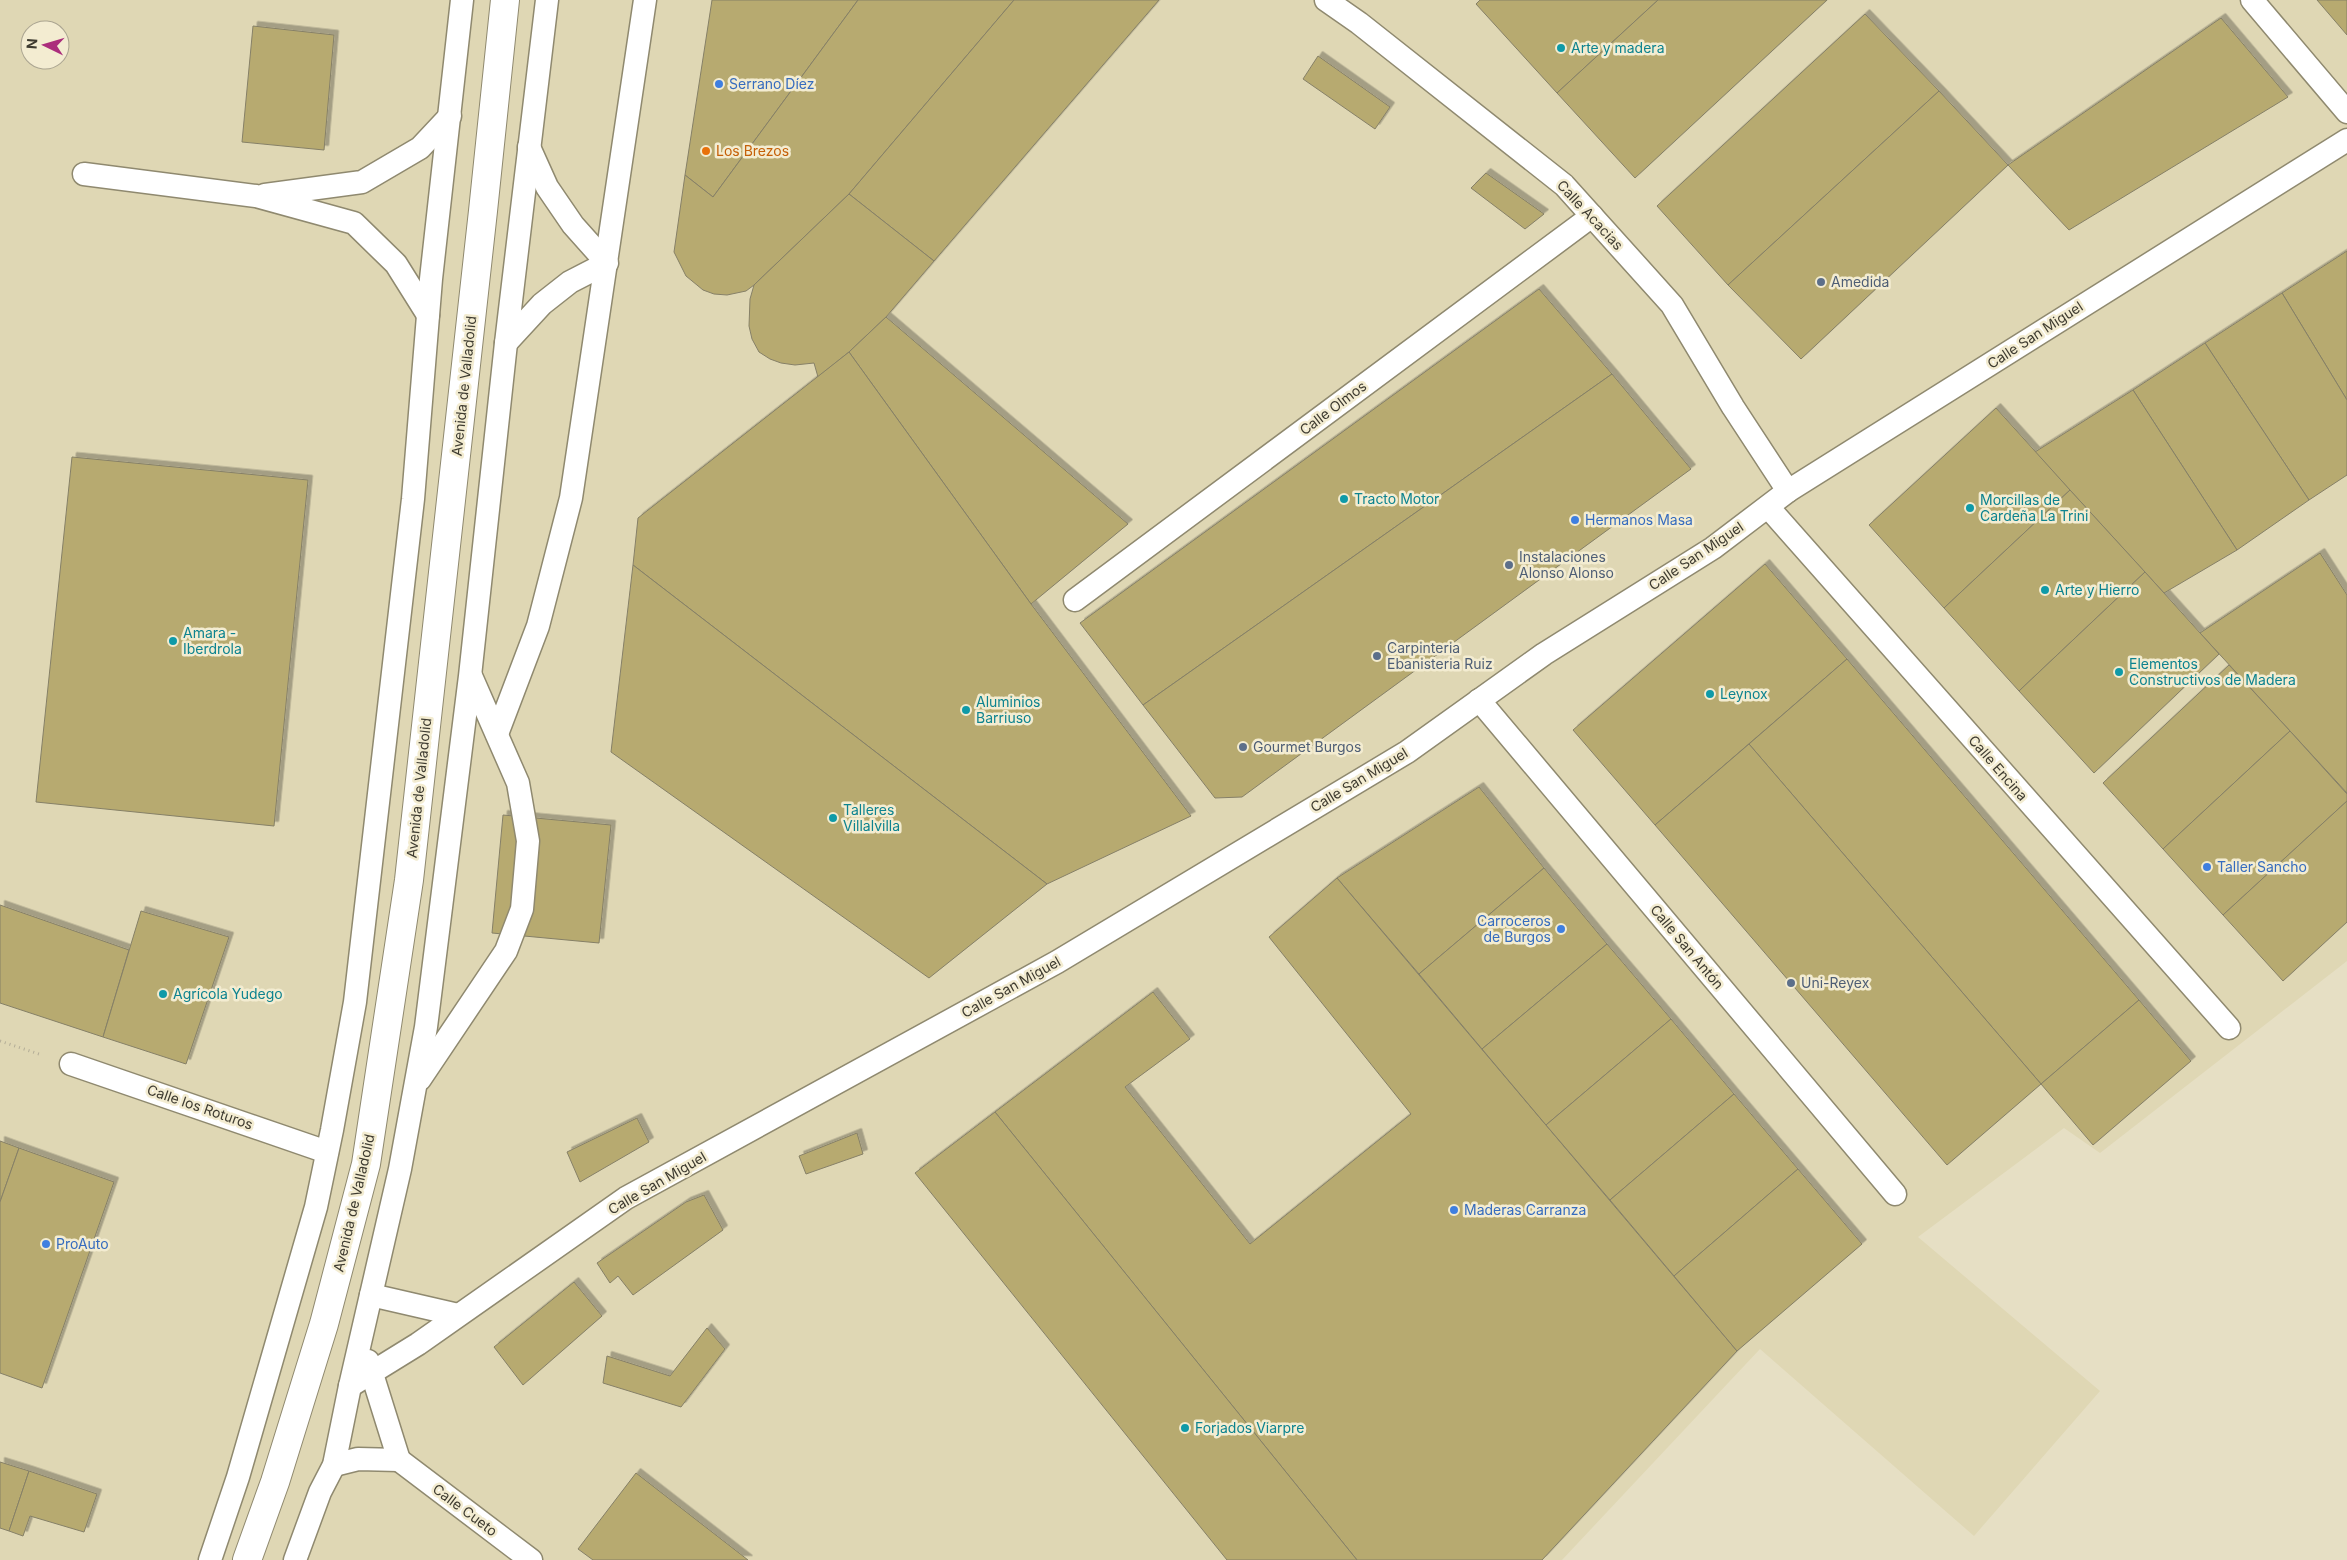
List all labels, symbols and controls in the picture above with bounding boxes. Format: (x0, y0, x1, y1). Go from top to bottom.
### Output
north arrow (20, 20, 70, 70)
text: N (23, 38, 40, 50)
place label: Arte y madera (1571, 39, 1665, 56)
marker: Arte y madera (1555, 42, 1567, 54)
place label: Serrano Díez (729, 75, 815, 92)
marker: Serrano Díez (713, 78, 725, 90)
place label: Los Brezos (716, 142, 789, 159)
marker: Los Brezos (700, 145, 712, 157)
street label: Calle Acacias (1554, 176, 1627, 253)
place label: Amedida (1831, 273, 1889, 290)
marker: Amedida (1815, 276, 1827, 288)
street label: Calle San Miguel (1984, 297, 2086, 372)
street label: Avenida de Valladolid (448, 315, 479, 457)
street label: Calle Olmos (1296, 377, 1369, 438)
place label: Tracto Motor (1354, 490, 1439, 507)
place label: Morcillas de Cardeña La Trini (1980, 491, 2088, 524)
marker: Tracto Motor (1338, 493, 1350, 505)
marker: Morcillas de Cardeña La Trini (1964, 502, 1976, 514)
place label: Hermanos Masa (1585, 511, 1693, 528)
marker: Hermanos Masa (1569, 514, 1581, 526)
street label: Calle San Miguel (1645, 518, 1746, 594)
place label: Instalaciones Alonso Alonso (1519, 548, 1614, 581)
marker: Instalaciones Alonso Alonso (1503, 559, 1515, 571)
place label: Arte y Hierro (2055, 581, 2139, 598)
marker: Arte y Hierro (2039, 584, 2051, 596)
place label: Amara - Iberdrola (183, 624, 242, 657)
marker: Amara - Iberdrola (167, 635, 179, 647)
place label: Carpinteria Ebanisteria Ruiz (1387, 639, 1493, 672)
marker: Carpinteria Ebanisteria Ruiz (1371, 650, 1383, 662)
place label: Elementos Constructivos de Madera (2129, 655, 2296, 688)
marker: Elementos Constructivos de Madera (2113, 666, 2125, 678)
place label: Leynox (1720, 685, 1768, 702)
marker: Leynox (1704, 688, 1716, 700)
place label: Aluminios Barriuso (976, 693, 1040, 726)
marker: Aluminios Barriuso (960, 704, 972, 716)
street label: Avenida de Valladolid (403, 717, 434, 859)
street label: Calle Encina (1965, 731, 2031, 804)
place label: Gourmet Burgos (1253, 738, 1361, 755)
marker: Gourmet Burgos (1237, 741, 1249, 753)
street label: Calle San Miguel (1307, 744, 1410, 815)
place label: Talleres Villalvilla (843, 801, 900, 834)
marker: Talleres Villalvilla (827, 812, 839, 824)
place label: Taller Sancho (2217, 858, 2307, 875)
marker: Taller Sancho (2201, 861, 2213, 873)
street label: Calle San Antón (1647, 901, 1728, 992)
place label: Carroceros de Burgos (1477, 912, 1551, 945)
marker: Carroceros de Burgos (1555, 923, 1567, 935)
street label: Calle San Miguel (958, 952, 1063, 1021)
place label: Uni-Reyex (1801, 974, 1870, 991)
marker: Uni-Reyex (1785, 977, 1797, 989)
place label: Agrícola Yudego (173, 985, 283, 1002)
marker: Agrícola Yudego (157, 988, 169, 1000)
street label: Calle los Roturos (145, 1080, 255, 1133)
street label: Avenida de Valladolid (329, 1132, 378, 1273)
street label: Calle San Miguel (605, 1148, 709, 1218)
place label: Maderas Carranza (1464, 1201, 1586, 1218)
marker: Maderas Carranza (1448, 1204, 1460, 1216)
place label: ProAuto (56, 1235, 109, 1252)
marker: ProAuto (40, 1238, 52, 1250)
place label: Forjados Viarpre (1195, 1419, 1304, 1436)
marker: Forjados Viarpre (1179, 1422, 1191, 1434)
street label: Calle Cueto (430, 1480, 501, 1539)

